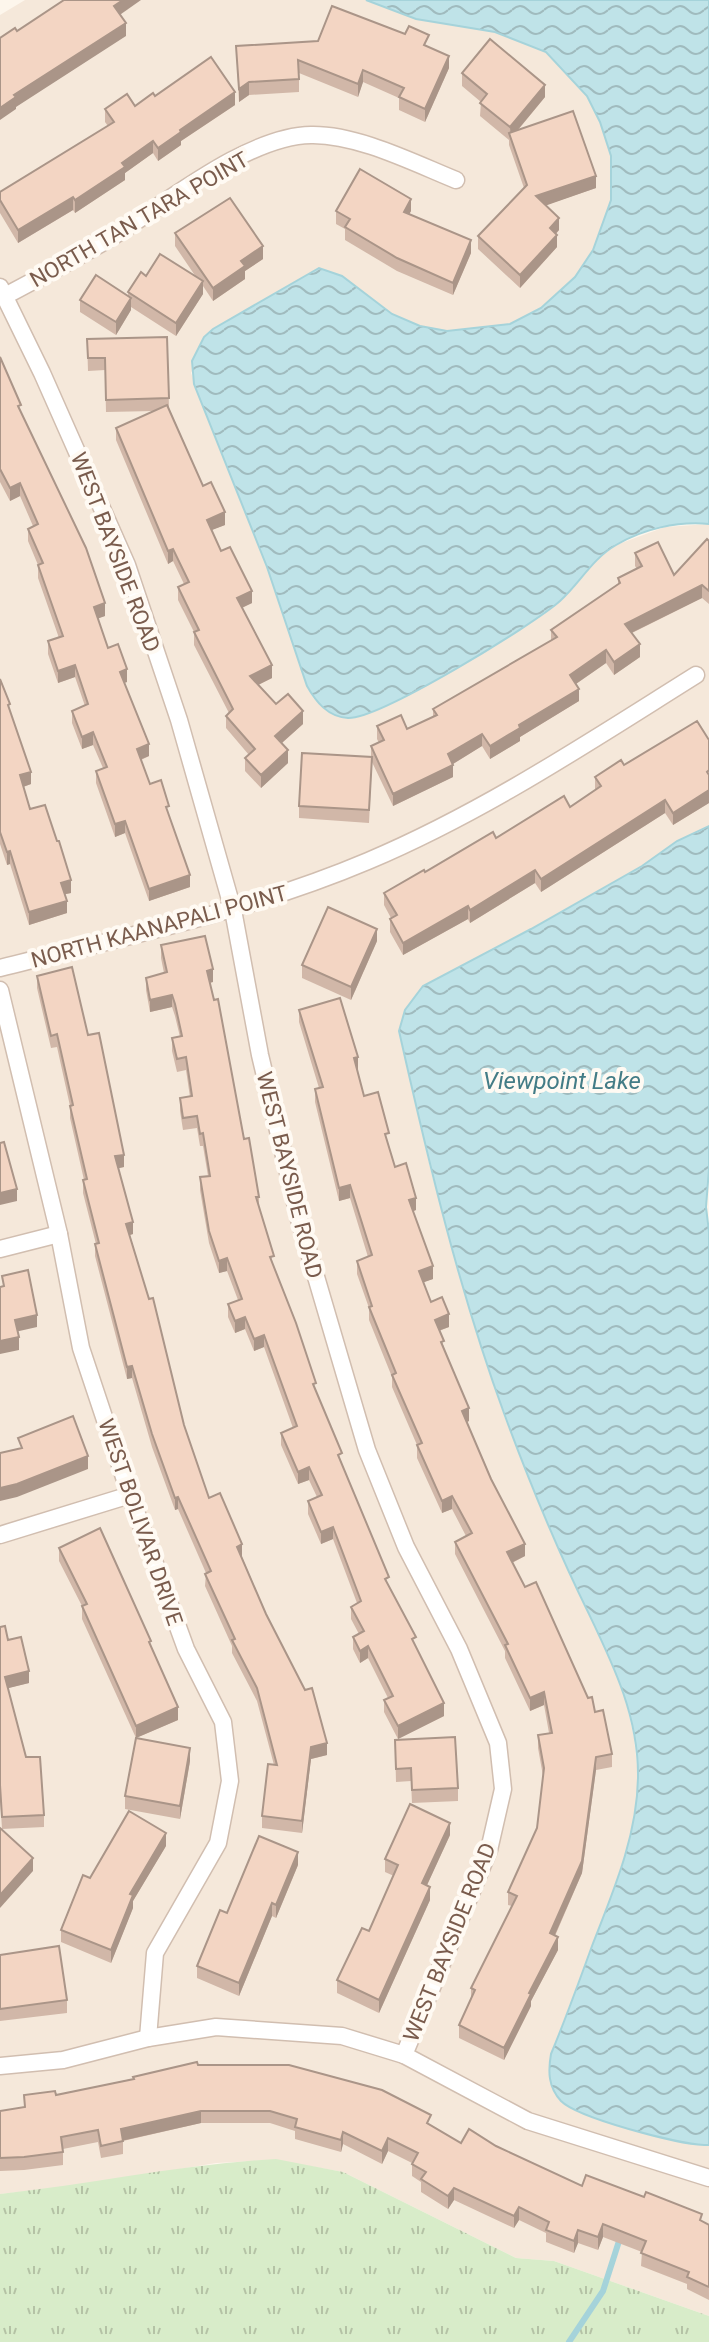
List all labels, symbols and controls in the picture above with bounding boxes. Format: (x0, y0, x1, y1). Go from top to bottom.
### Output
street label: NORTH TAN TARA POINT (26, 147, 253, 292)
street label: WEST BAYSIDE ROAD (66, 449, 165, 656)
street label: NORTH KAANAPALI POINT (28, 880, 290, 973)
water label: Viewpoint Lake (483, 1067, 641, 1095)
street label: WEST BAYSIDE ROAD (252, 1069, 327, 1281)
street label: WEST BOLIVAR DRIVE (93, 1416, 188, 1629)
street label: WEST BAYSIDE ROAD (398, 1839, 501, 2045)

